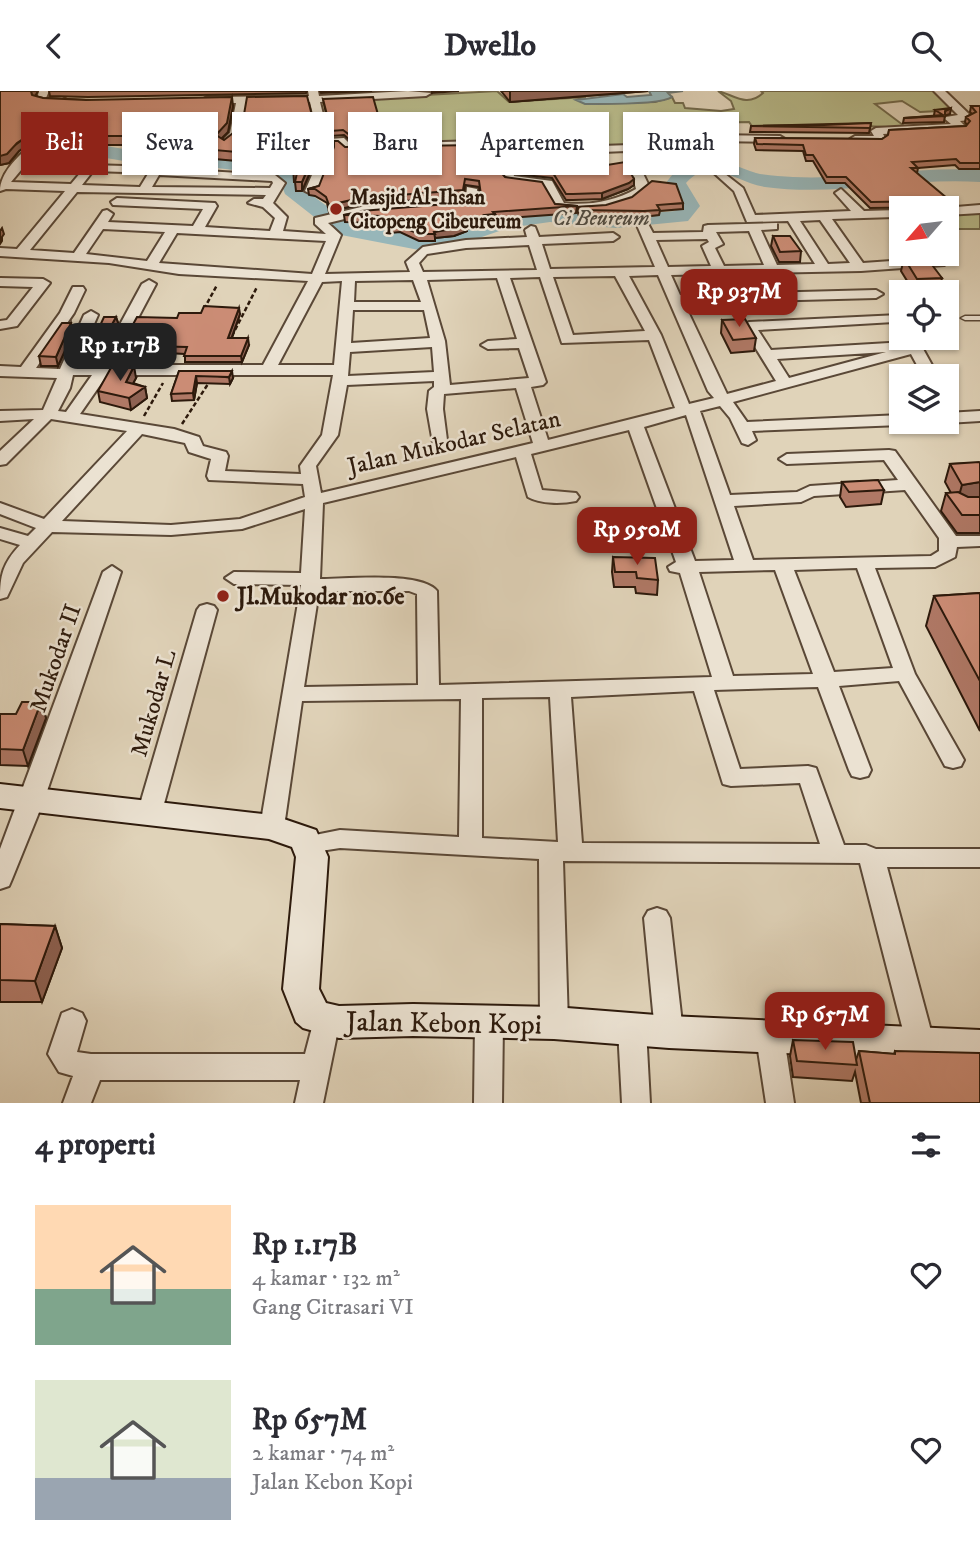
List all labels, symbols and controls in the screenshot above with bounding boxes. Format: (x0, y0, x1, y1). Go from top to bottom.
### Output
text: Dwello (444, 26, 536, 66)
icon: back (35, 27, 73, 65)
icon: search (907, 27, 945, 65)
chip: Beli (21, 112, 108, 175)
chip: Sewa (122, 112, 218, 175)
chip: Filter (232, 112, 334, 175)
chip: Baru (348, 112, 442, 175)
chip: Apartemen (456, 112, 609, 175)
chip: Rumah (623, 112, 739, 175)
place label: Masjid Al-Ihsan Citopeng Cibeureum (350, 185, 522, 235)
north arrow (889, 196, 959, 266)
map controls (889, 196, 959, 434)
marker: Masjid Al-Ihsan Citopeng Cibeureum (328, 201, 344, 217)
water label: Ci Beureum (552, 206, 650, 232)
pin: Rp 937M (674, 269, 804, 329)
text: Rp 937M (697, 277, 781, 306)
button: locate (889, 280, 959, 350)
pin: Rp 1.17B (48, 323, 192, 383)
text: Rp 1.17B (80, 331, 160, 360)
button: layers (889, 364, 959, 434)
street label: Jalan Mukodar Selatan (343, 404, 564, 482)
pin: Rp 950M (572, 507, 702, 567)
text: Rp 950M (593, 515, 681, 544)
place label: Jl.Mukodar no.6e (234, 582, 405, 612)
marker: Jl.Mukodar no.6e (215, 588, 231, 604)
street label: Mukodar II (23, 600, 88, 716)
street label: Mukodar L (124, 646, 184, 760)
pin: Rp 657M (760, 993, 890, 1052)
text: Rp 657M (781, 1000, 869, 1029)
street label: Jalan Kebon Kopi (343, 1004, 542, 1043)
icon: filters (907, 1126, 945, 1164)
text: 4 properti (35, 1127, 155, 1164)
text: Rp 1.17B (252, 1227, 357, 1264)
icon: home (91, 1233, 175, 1317)
icon: heart (907, 1256, 945, 1294)
text: 4 kamar · 132 m² (252, 1264, 400, 1293)
text: Gang Citrasari VI (252, 1293, 414, 1322)
text: Rp 657M (252, 1402, 367, 1439)
icon: home (91, 1408, 175, 1492)
icon: heart (907, 1431, 945, 1469)
text: 2 kamar · 74 m² (252, 1439, 394, 1468)
text: Jalan Kebon Kopi (252, 1468, 413, 1497)

